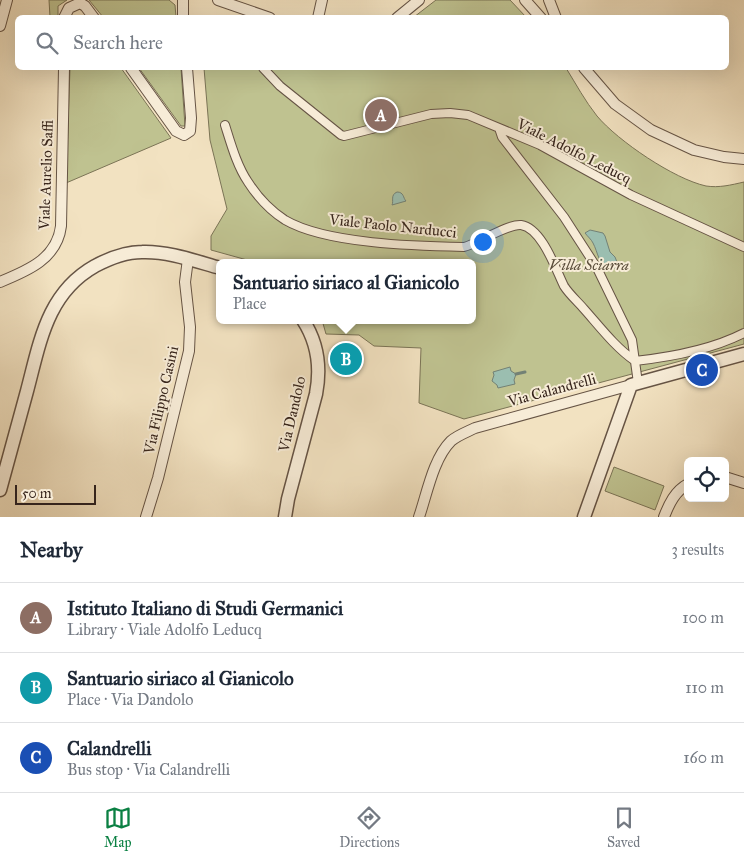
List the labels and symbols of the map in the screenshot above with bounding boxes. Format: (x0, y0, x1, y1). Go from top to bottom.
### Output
pin: A (365, 96, 397, 134)
street label: Viale Adolfo Leducq (513, 114, 635, 189)
street label: Viale Aurelio Saffi (35, 120, 57, 231)
street label: Viale Paolo Narducci (327, 210, 458, 242)
your location (470, 229, 496, 255)
park label: Villa Sciarra (549, 256, 629, 274)
pin: B (330, 340, 362, 378)
street label: Via Filippo Casini (140, 344, 182, 457)
pin: C (686, 351, 718, 389)
street label: Via Calandrelli (505, 370, 598, 411)
street label: Via Dandolo (274, 374, 310, 455)
scale bar (15, 482, 96, 505)

